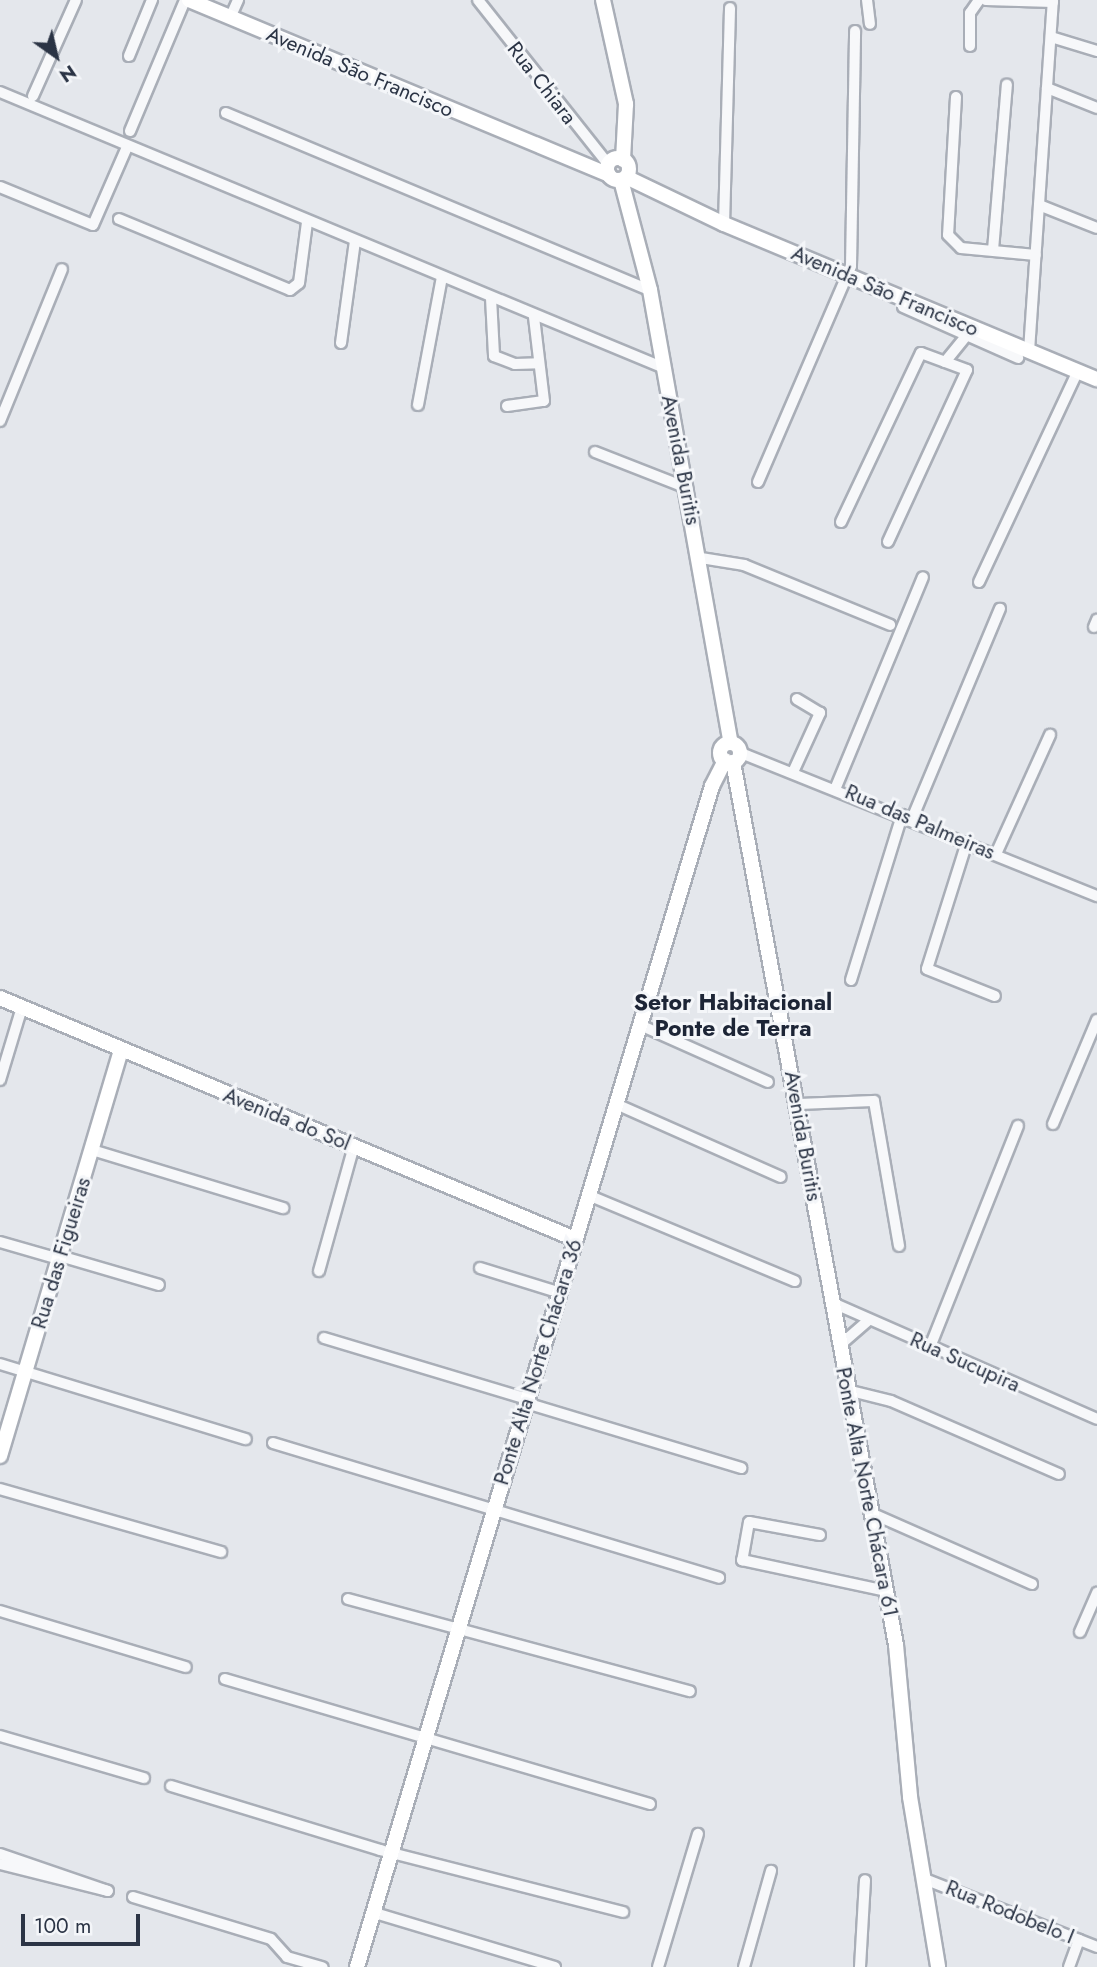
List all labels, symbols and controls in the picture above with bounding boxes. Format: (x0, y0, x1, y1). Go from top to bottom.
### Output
north arrow (21, 21, 91, 91)
street label: Avenida São Francisco (263, 21, 457, 123)
street label: Rua Chiara (502, 37, 582, 129)
text: N (54, 58, 82, 89)
street label: Avenida São Francisco (788, 240, 982, 342)
street label: Avenida Buritis (656, 393, 706, 527)
street label: Rua das Palmeiras (841, 779, 999, 865)
district label: Setor Habitacional Ponte de Terra (634, 988, 832, 1042)
street label: Avenida Buritis (779, 1069, 827, 1203)
street label: Avenida do Sol (220, 1082, 354, 1156)
street label: Rua das Figueiras (26, 1174, 96, 1332)
street label: Ponte Alta Norte Chácara 36 (489, 1236, 587, 1488)
street label: Rua Sucupira (906, 1327, 1024, 1397)
street label: Ponte Alta Norte Chácara 61 (830, 1365, 904, 1619)
street label: Rua Rodobelo I (942, 1875, 1078, 1949)
scale bar (24, 1900, 144, 1944)
text: 100 m (34, 1911, 91, 1941)

